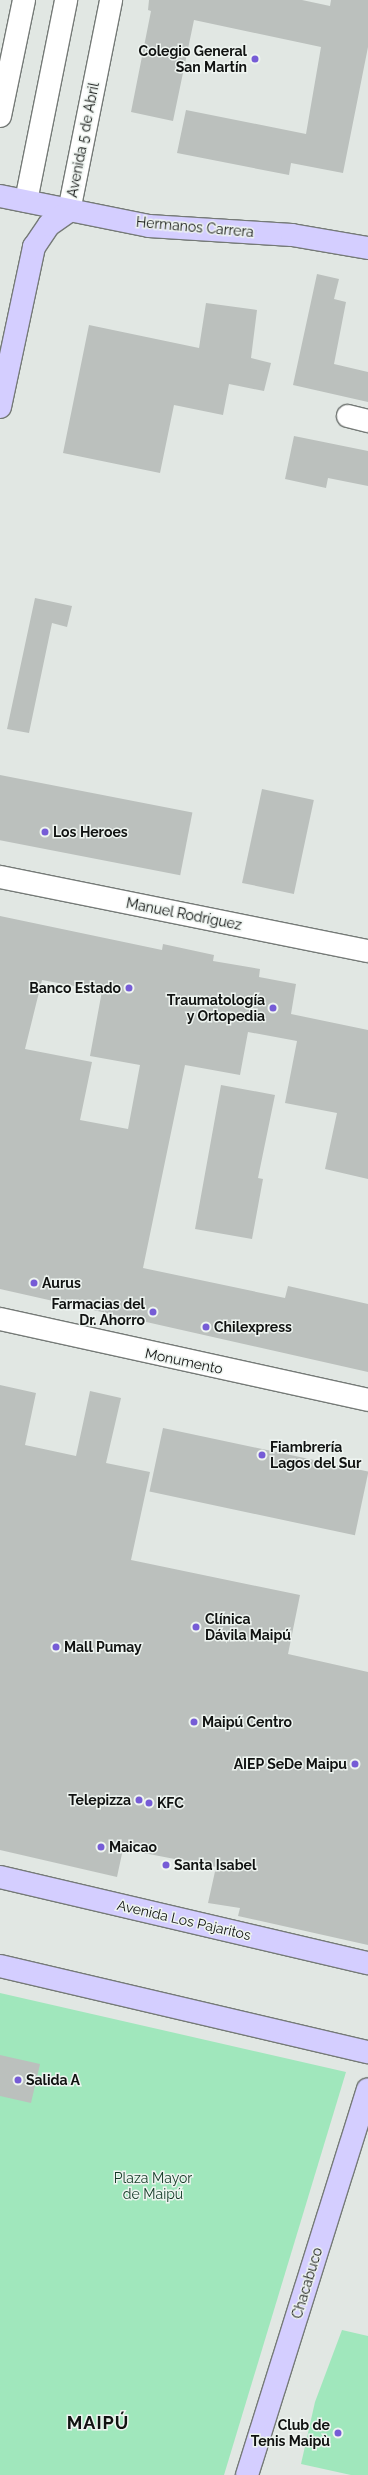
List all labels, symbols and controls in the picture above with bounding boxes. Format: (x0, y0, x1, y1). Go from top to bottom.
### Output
place label: Colegio General San Martín (139, 43, 247, 76)
marker: Colegio General San Martín (250, 54, 260, 64)
street label: Avenida 5 de Abril (64, 81, 102, 199)
street label: Hermanos Carrera (135, 213, 255, 241)
place label: Los Heroes (53, 824, 128, 840)
marker: Los Heroes (40, 827, 50, 837)
street label: Manuel Rodríguez (125, 895, 243, 933)
place label: Banco Estado (29, 980, 121, 996)
marker: Banco Estado (124, 983, 134, 993)
place label: Traumatología y Ortopedia (167, 992, 265, 1024)
marker: Traumatología y Ortopedia (268, 1003, 278, 1013)
place label: Aurus (42, 1275, 81, 1291)
marker: Aurus (29, 1278, 39, 1288)
place label: Farmacias del Dr. Ahorro (51, 1296, 145, 1328)
marker: Farmacias del Dr. Ahorro (148, 1307, 158, 1317)
place label: Chilexpress (214, 1319, 292, 1335)
marker: Chilexpress (201, 1322, 211, 1332)
street label: Monumento (144, 1345, 224, 1377)
place label: Fiambrería Lagos del Sur (270, 1439, 362, 1472)
marker: Fiambrería Lagos del Sur (257, 1450, 267, 1460)
place label: Clínica Dávila Maipú (205, 1611, 291, 1644)
marker: Clínica Dávila Maipú (190, 1621, 202, 1633)
place label: Mall Pumay (64, 1639, 142, 1655)
marker: Mall Pumay (51, 1642, 61, 1652)
place label: Maipú Centro (202, 1714, 292, 1730)
marker: Maipú Centro (189, 1717, 199, 1727)
place label: AIEP SeDe Maipu (233, 1756, 347, 1772)
marker: AIEP SeDe Maipu (350, 1759, 360, 1769)
place label: Telepizza (68, 1792, 131, 1808)
marker: Telepizza (134, 1795, 144, 1805)
place label: KFC (157, 1795, 184, 1811)
marker: KFC (144, 1798, 154, 1808)
place label: Maicao (109, 1839, 157, 1855)
marker: Maicao (96, 1842, 106, 1852)
place label: Santa Isabel (174, 1857, 256, 1873)
marker: Santa Isabel (161, 1860, 171, 1870)
street label: Avenida Los Pajaritos (115, 1896, 253, 1944)
place label: Salida A (26, 2072, 80, 2088)
marker: Salida A (13, 2075, 23, 2085)
park label: Plaza Mayor de Maipú (114, 2170, 192, 2202)
street label: Chacabuco (288, 2245, 326, 2321)
district label: MAIPÚ (67, 2412, 129, 2434)
place label: Club de Tenis Maipù (251, 2417, 330, 2450)
marker: Club de Tenis Maipù (333, 2428, 343, 2438)

